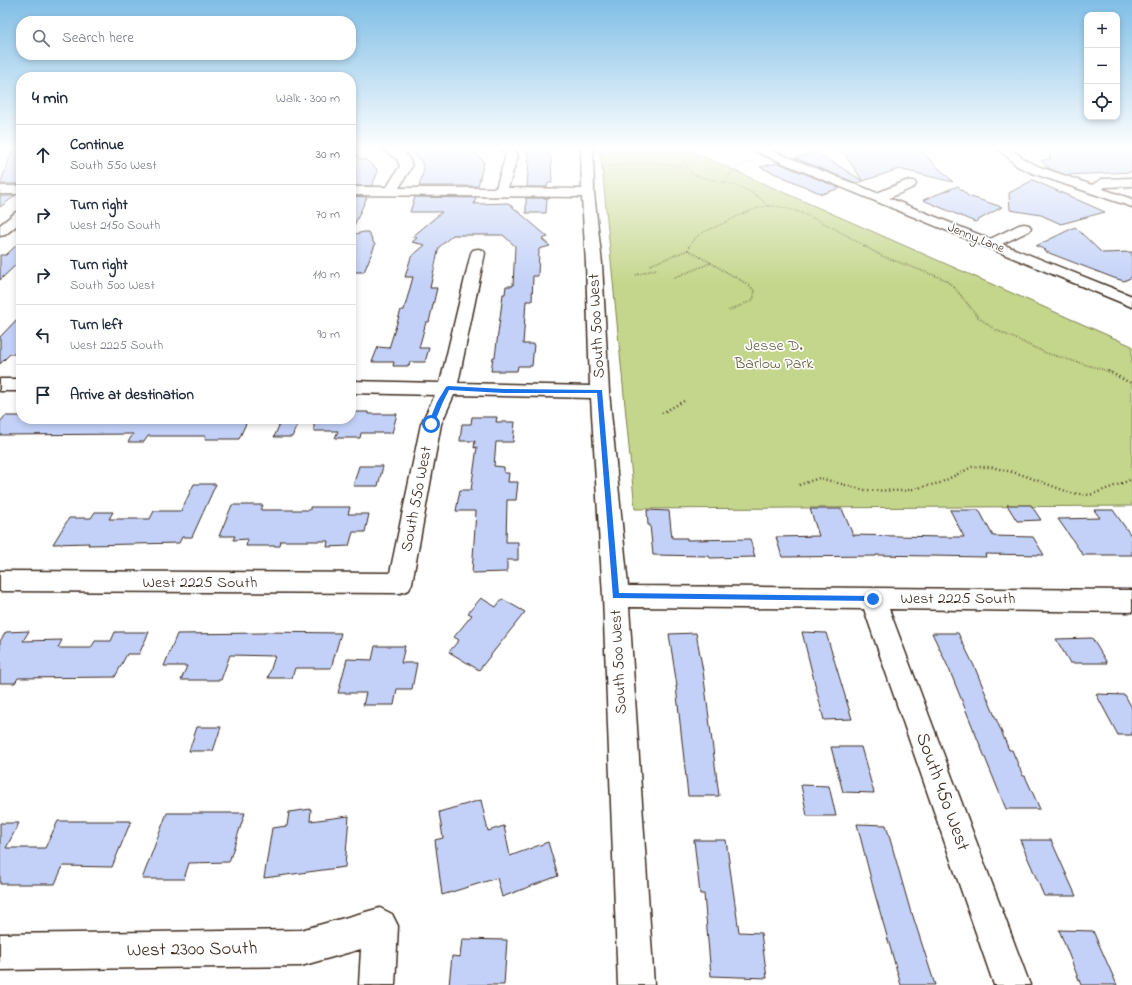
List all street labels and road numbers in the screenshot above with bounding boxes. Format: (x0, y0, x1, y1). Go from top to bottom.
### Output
street label: Jenny Lane (944, 218, 1007, 259)
street label: South 500 West (582, 272, 612, 379)
street label: South 550 West (395, 444, 439, 554)
street label: West 2225 South (143, 571, 257, 595)
street label: West 2225 South (901, 587, 1015, 611)
street label: South 500 West (604, 608, 634, 715)
street label: South 450 West (908, 729, 976, 855)
street label: West 2300 South (126, 935, 258, 965)

